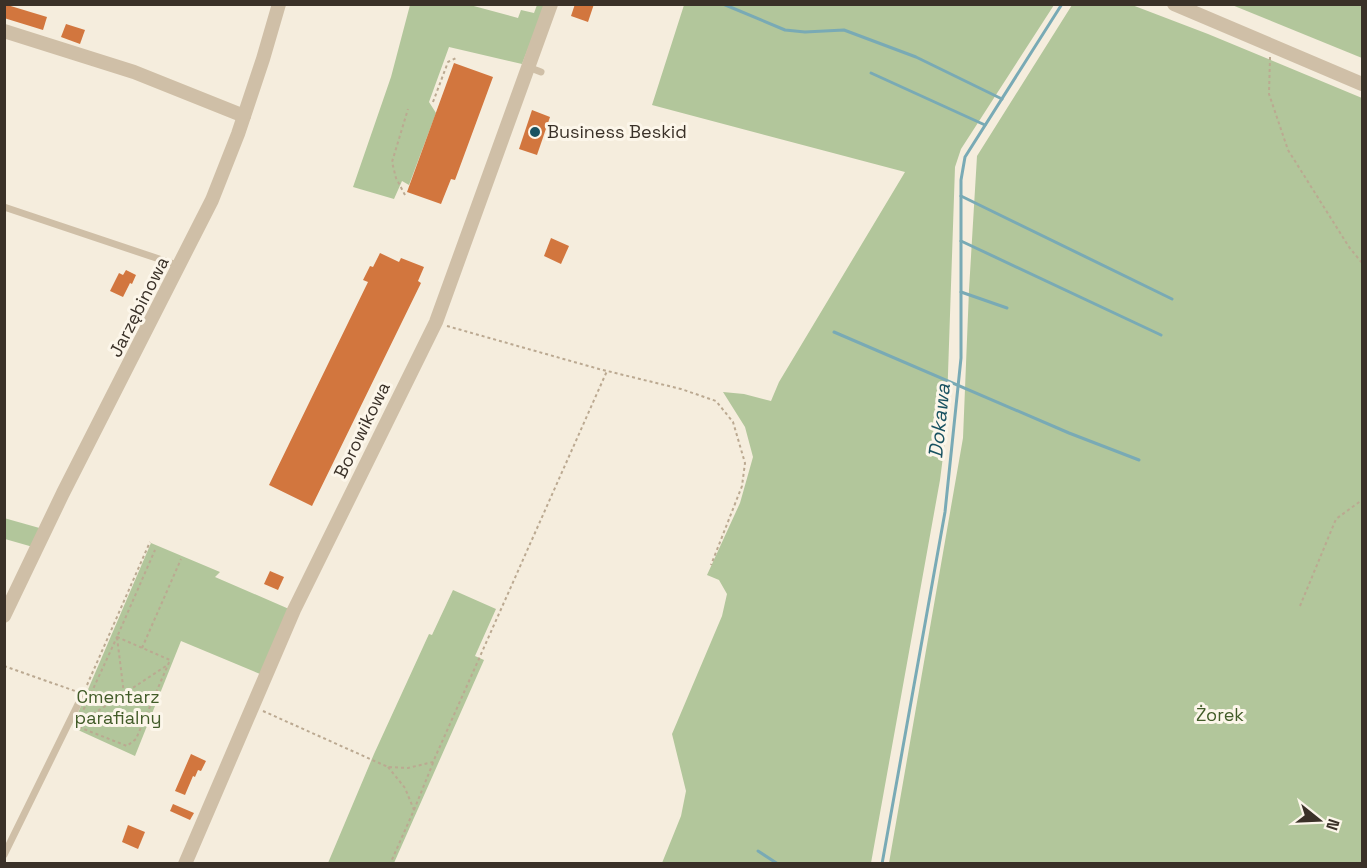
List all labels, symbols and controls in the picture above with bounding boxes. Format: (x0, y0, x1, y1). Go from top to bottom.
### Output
place label: Business Beskid (547, 120, 687, 143)
marker: Business Beskid (528, 125, 542, 139)
street label: Jarzębinowa (103, 253, 174, 361)
street label: Borowikowa (328, 378, 395, 482)
water label: Dokawa (922, 382, 956, 460)
park label: Cmentarz parafialny (75, 685, 161, 729)
park label: Żorek (1196, 703, 1244, 726)
north arrow (1289, 790, 1349, 850)
text: N (1321, 816, 1344, 833)

